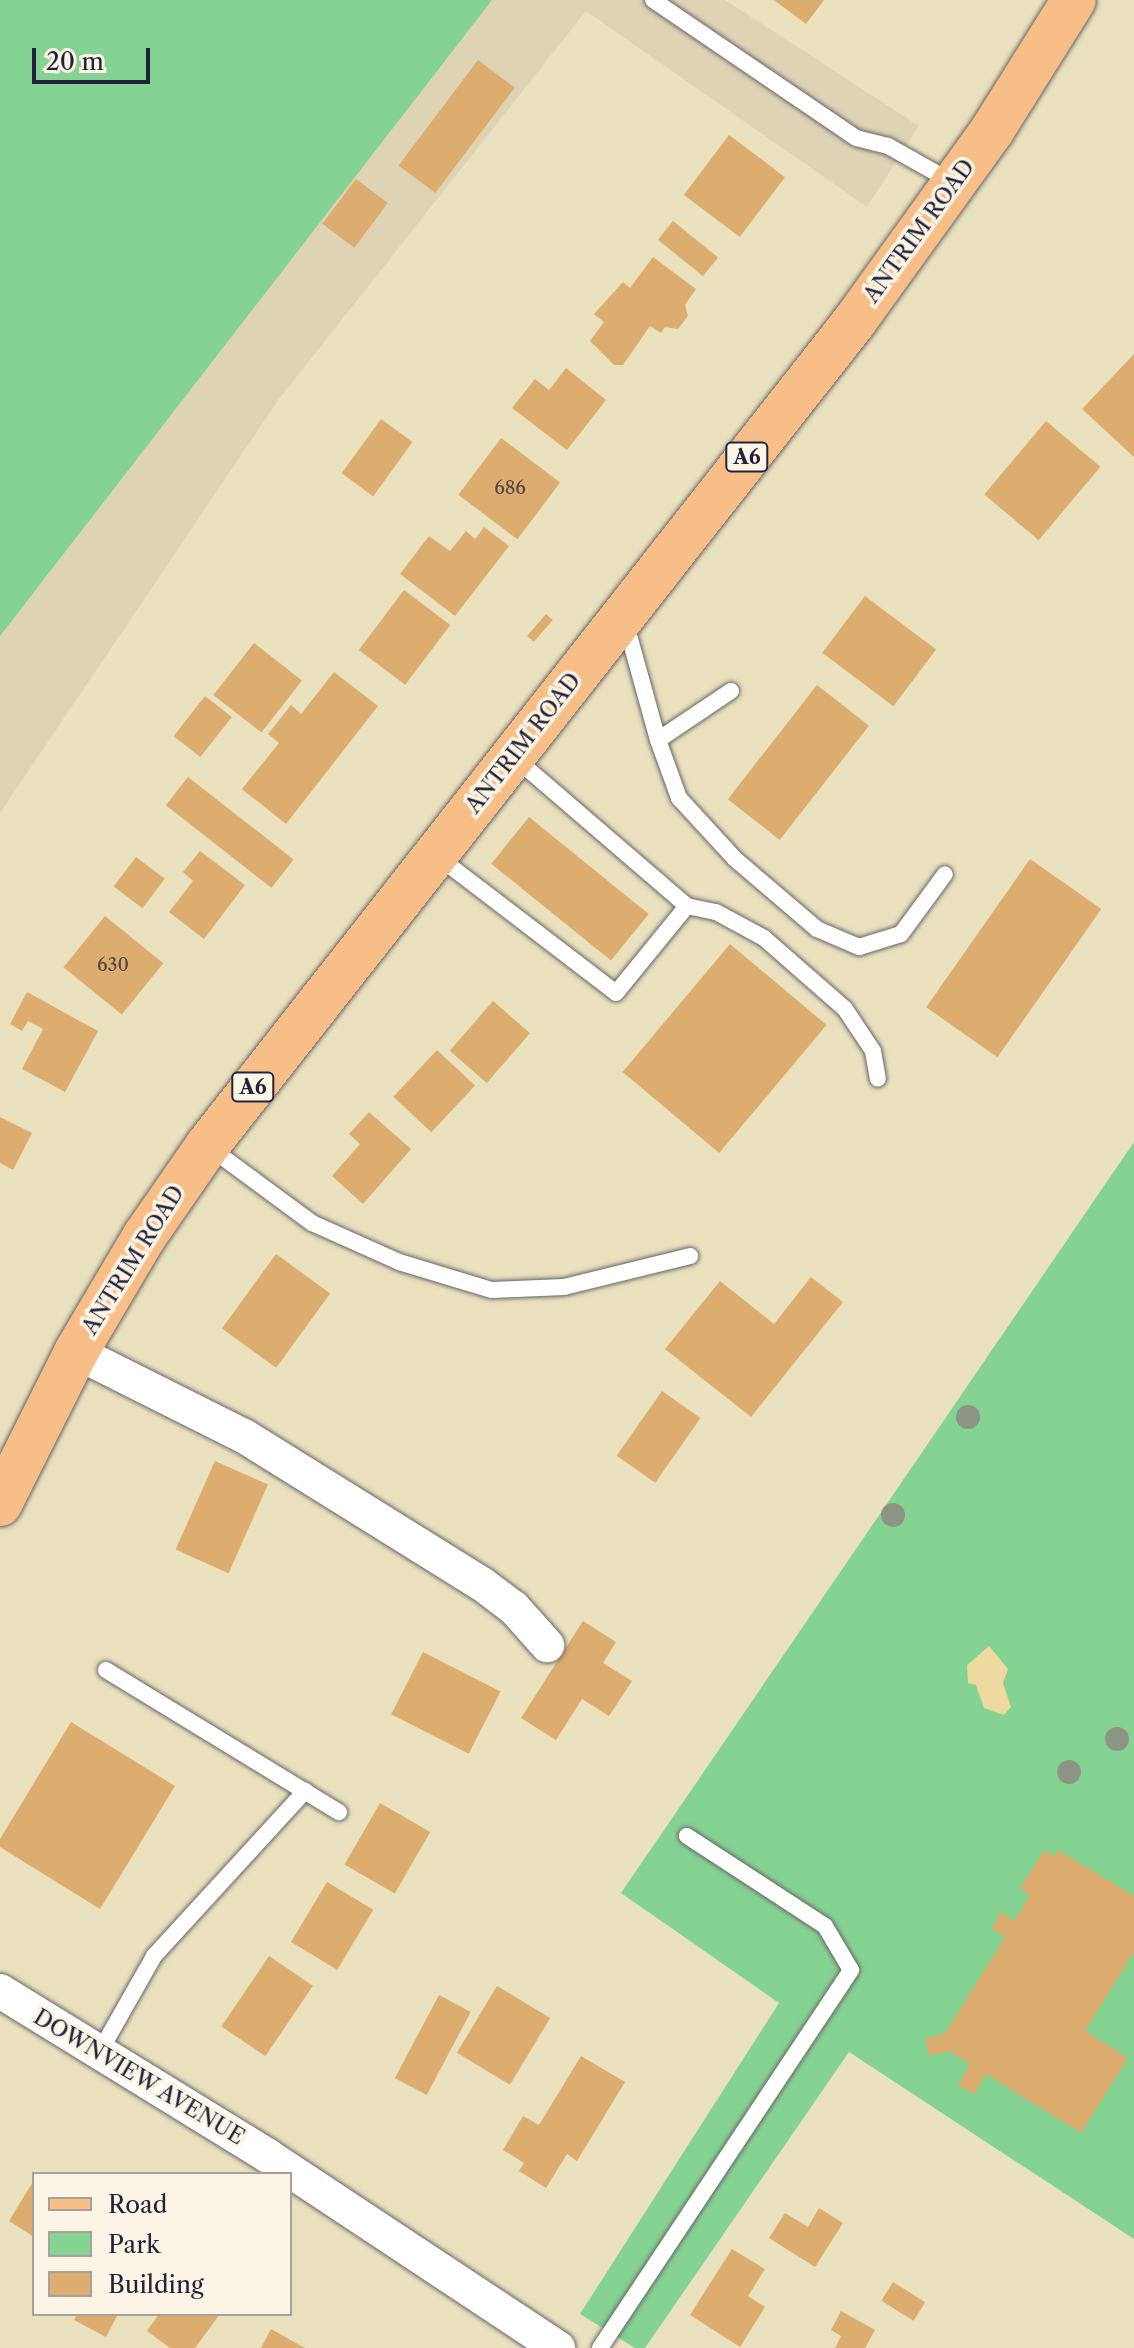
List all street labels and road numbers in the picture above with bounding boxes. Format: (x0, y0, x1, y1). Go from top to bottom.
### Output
street label: ANTRIM ROAD (858, 154, 980, 308)
road number: A6 (725, 441, 769, 473)
street label: ANTRIM ROAD (460, 668, 586, 818)
road number: A6 (231, 1071, 275, 1103)
street label: ANTRIM ROAD (77, 1181, 189, 1339)
street label: DOWNVIEW AVENUE (28, 2003, 250, 2151)

